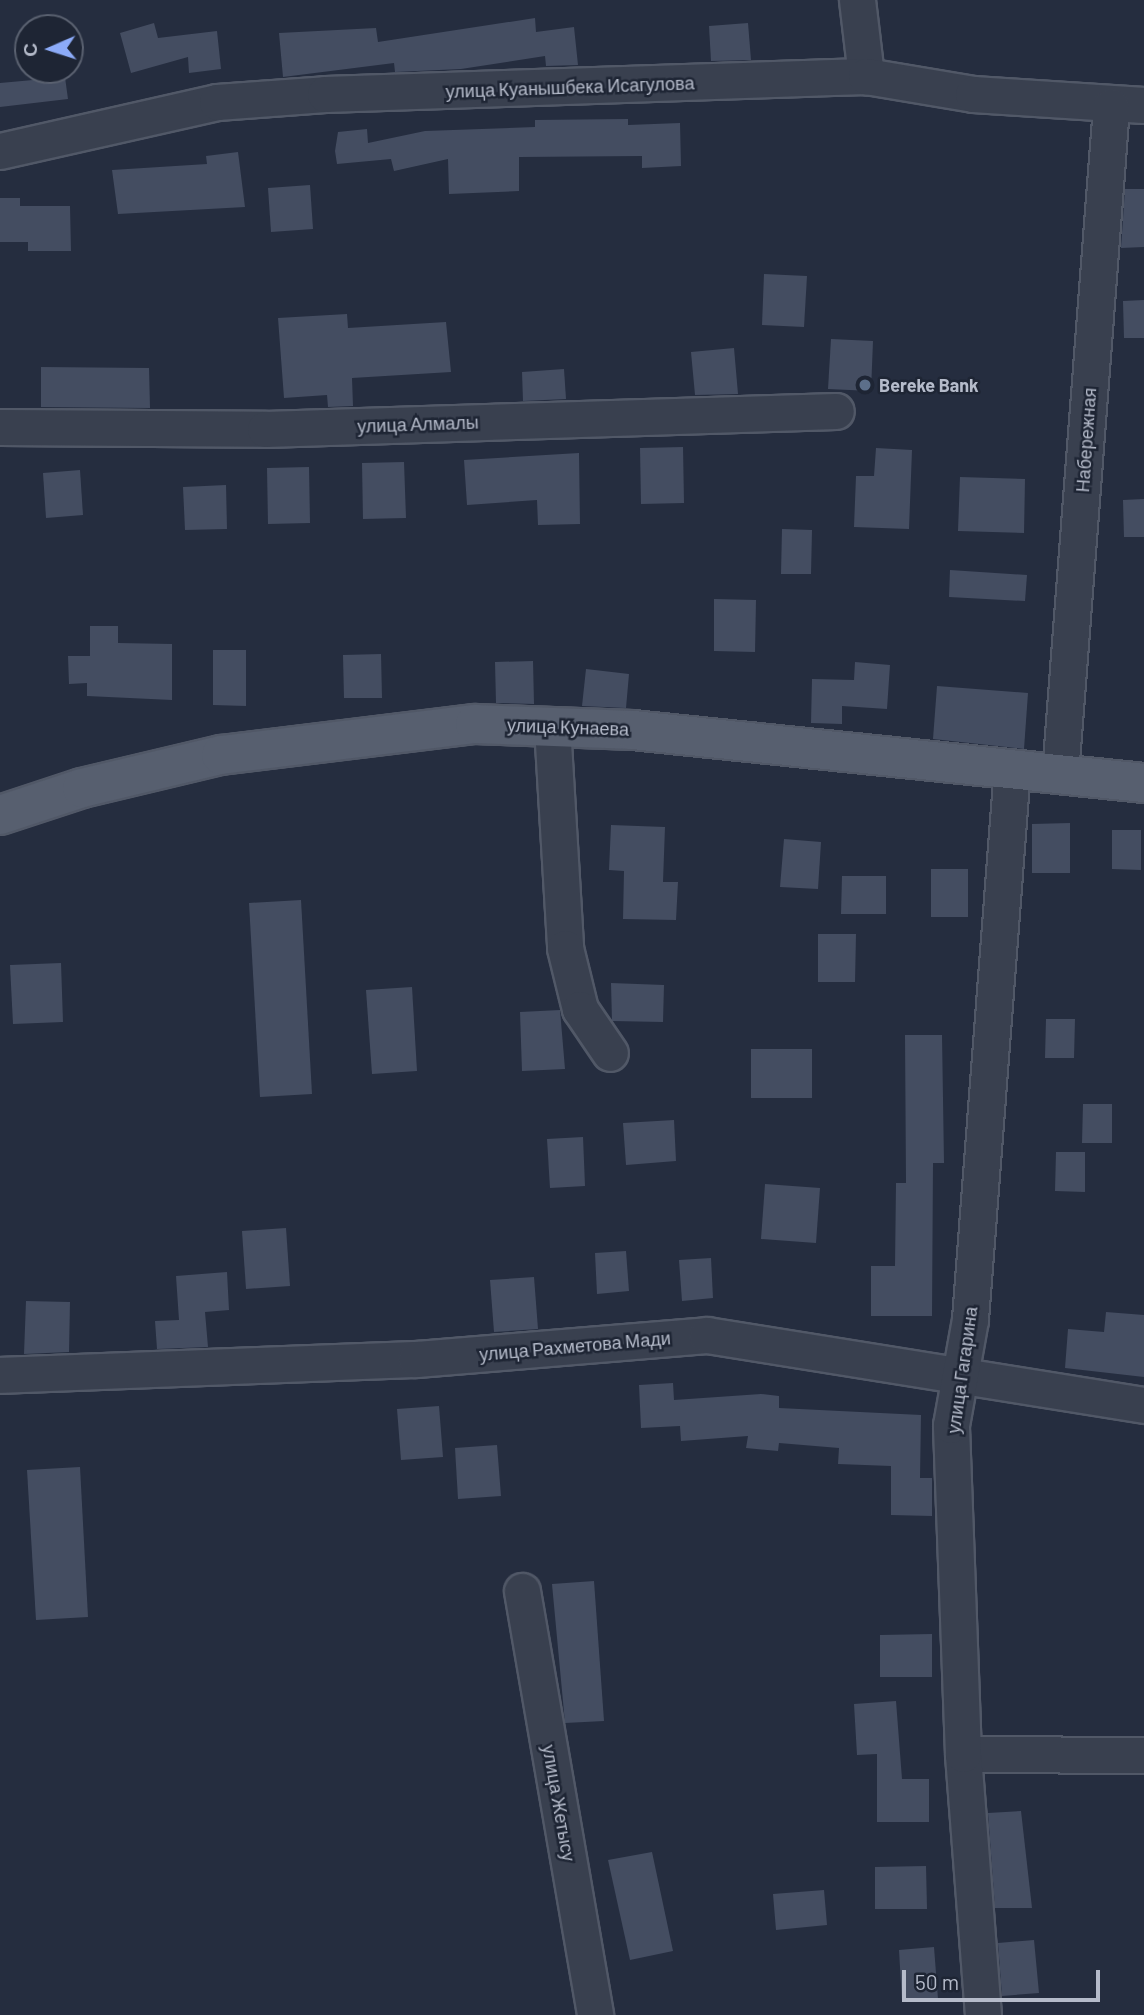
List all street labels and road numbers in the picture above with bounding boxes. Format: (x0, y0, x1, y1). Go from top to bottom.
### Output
street label: улица Куанышбека Исагулова (445, 72, 695, 102)
street label: Набережная (1072, 387, 1100, 493)
street label: улица Алмалы (357, 411, 479, 437)
street label: улица Кунаева (507, 714, 629, 740)
street label: улица Гагарина (942, 1305, 982, 1435)
street label: улица Рахметова Мади (478, 1327, 672, 1365)
street label: улица Жетысу (538, 1743, 580, 1863)

